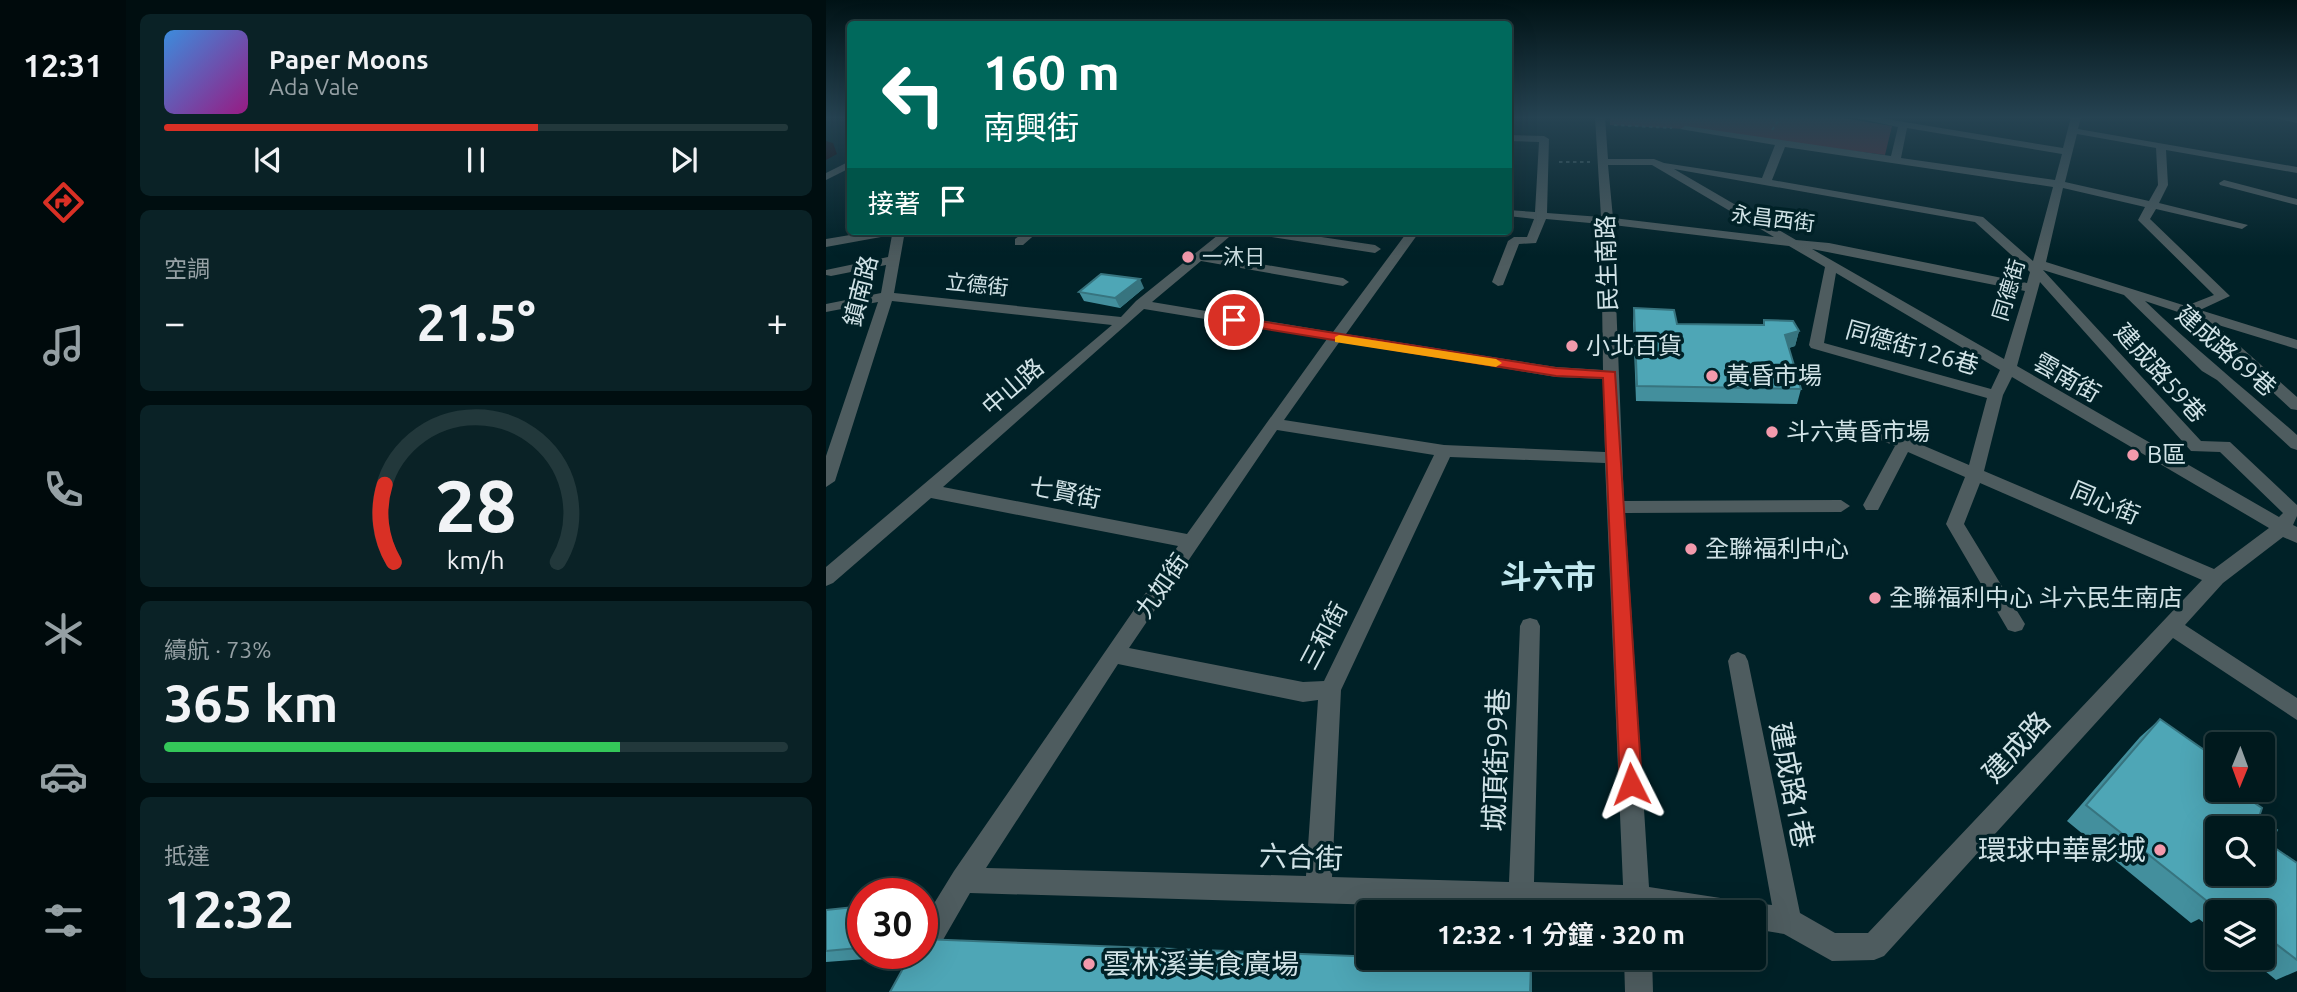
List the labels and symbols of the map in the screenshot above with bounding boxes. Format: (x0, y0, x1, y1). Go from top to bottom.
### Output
street label: 永昌西街 (1730, 201, 1816, 235)
street label: 民生南路 (1591, 215, 1622, 311)
place label: 一沐日 (1202, 244, 1265, 268)
marker: 一沐日 (1180, 249, 1196, 265)
street label: 鎮南路 (839, 253, 882, 329)
street label: 同德街 (1987, 256, 2029, 323)
street label: 立德街 (945, 269, 1010, 299)
pin (1204, 290, 1264, 350)
street label: 建成路69巷 (2171, 300, 2282, 401)
street label: 同德街126巷 (1843, 316, 1982, 379)
street label: 建成路59巷 (2109, 318, 2212, 427)
place label: 小北百貨 (1586, 332, 1682, 359)
marker: 小北百貨 (1564, 338, 1580, 354)
street label: 雲南街 (2029, 348, 2105, 407)
street label: 中山路 (977, 353, 1049, 420)
place label: 黃昏市場 (1726, 362, 1822, 389)
marker: 黃昏市場 (1704, 368, 1720, 384)
place label: 斗六黃昏市場 (1786, 418, 1930, 445)
marker: 斗六黃昏市場 (1764, 424, 1780, 440)
place label: B區 (2147, 441, 2186, 468)
marker: B區 (2125, 447, 2141, 463)
street label: 七賢街 (1027, 472, 1103, 513)
street label: 同心街 (2067, 476, 2144, 529)
place label: 全聯福利中心 (1705, 535, 1849, 562)
marker: 全聯福利中心 (1683, 541, 1699, 557)
street label: 九如街 (1130, 548, 1193, 623)
district label: 斗六市 (1500, 558, 1596, 594)
place label: 全聯福利中心 斗六民生南店 (1889, 584, 2183, 611)
marker: 全聯福利中心 斗六民生南店 (1867, 590, 1883, 606)
street label: 三和街 (1295, 598, 1352, 674)
street label: 城頂街99巷 (1478, 688, 1513, 832)
street label: 建成路 (1976, 705, 2056, 788)
street label: 建成路1巷 (1765, 719, 1820, 851)
north arrow (2205, 732, 2275, 802)
position arrow (1594, 747, 1668, 821)
place label: 環球中華影城 (1978, 834, 2146, 865)
street label: 六合街 (1258, 840, 1344, 873)
marker: 環球中華影城 (2152, 842, 2168, 858)
speed limit sign: 30 (847, 878, 938, 969)
place label: 雲林溪美食廣場 (1103, 948, 1299, 979)
marker: 雲林溪美食廣場 (1081, 956, 1097, 972)

